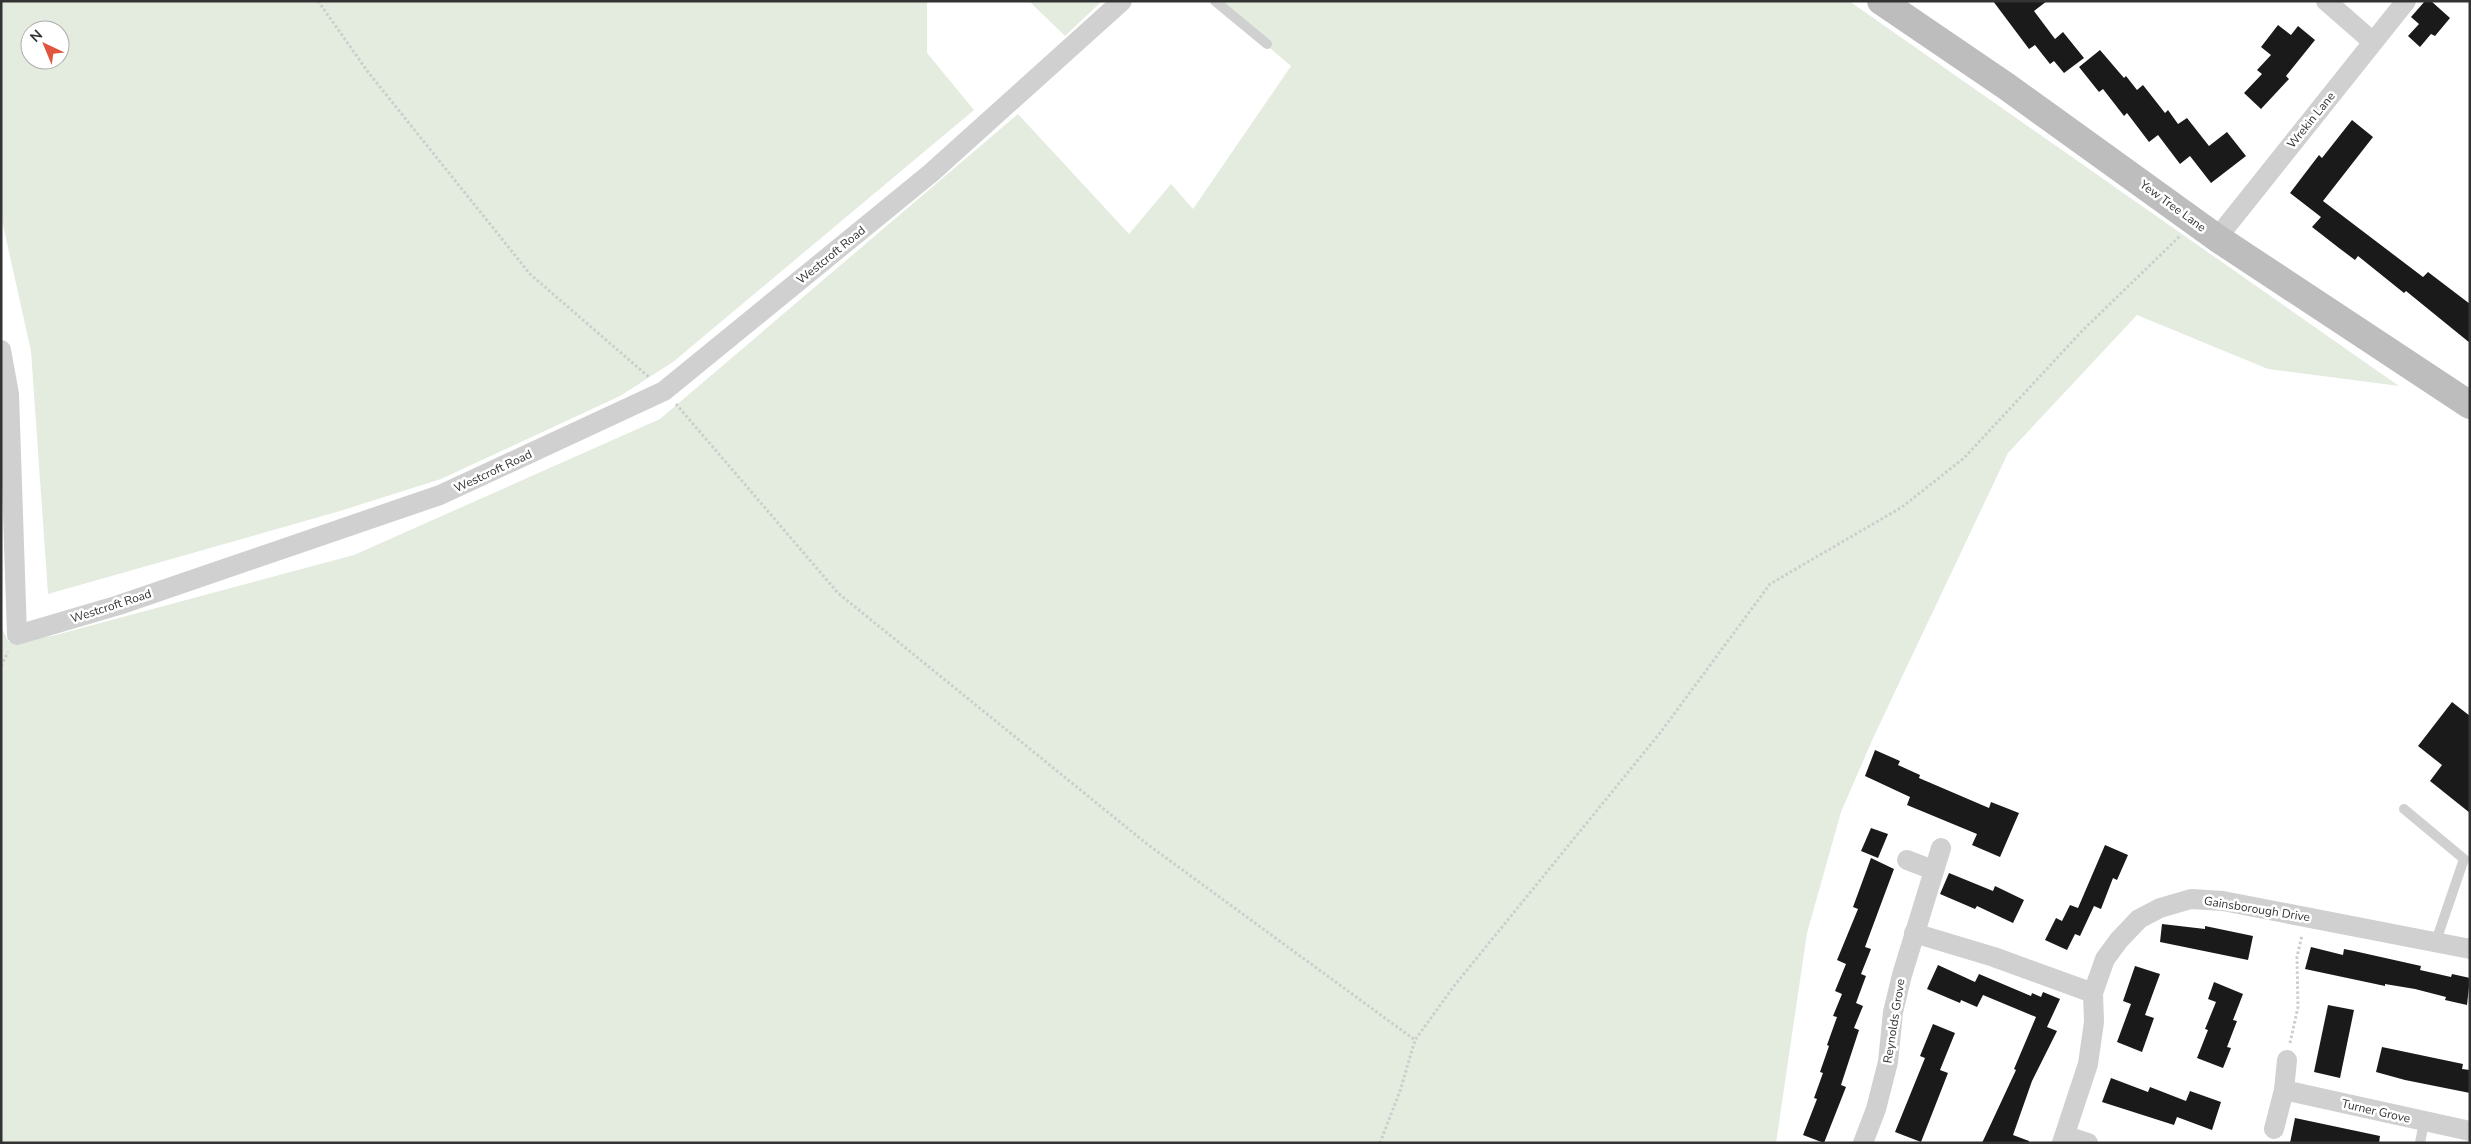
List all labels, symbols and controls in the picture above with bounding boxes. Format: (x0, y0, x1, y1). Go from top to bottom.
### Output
north arrow (20, 20, 70, 70)
text: N (26, 26, 47, 46)
street label: Wrekin Lane (2283, 89, 2339, 151)
street label: Yew Tree Lane (2136, 176, 2209, 235)
street label: Westcroft Road (793, 222, 869, 288)
street label: Westcroft Road (452, 446, 534, 496)
street label: Westcroft Road (69, 585, 153, 627)
street label: Gainsborough Drive (2203, 893, 2311, 925)
street label: Reynolds Grove (1879, 978, 1909, 1064)
street label: Turner Grove (2340, 1095, 2412, 1127)

